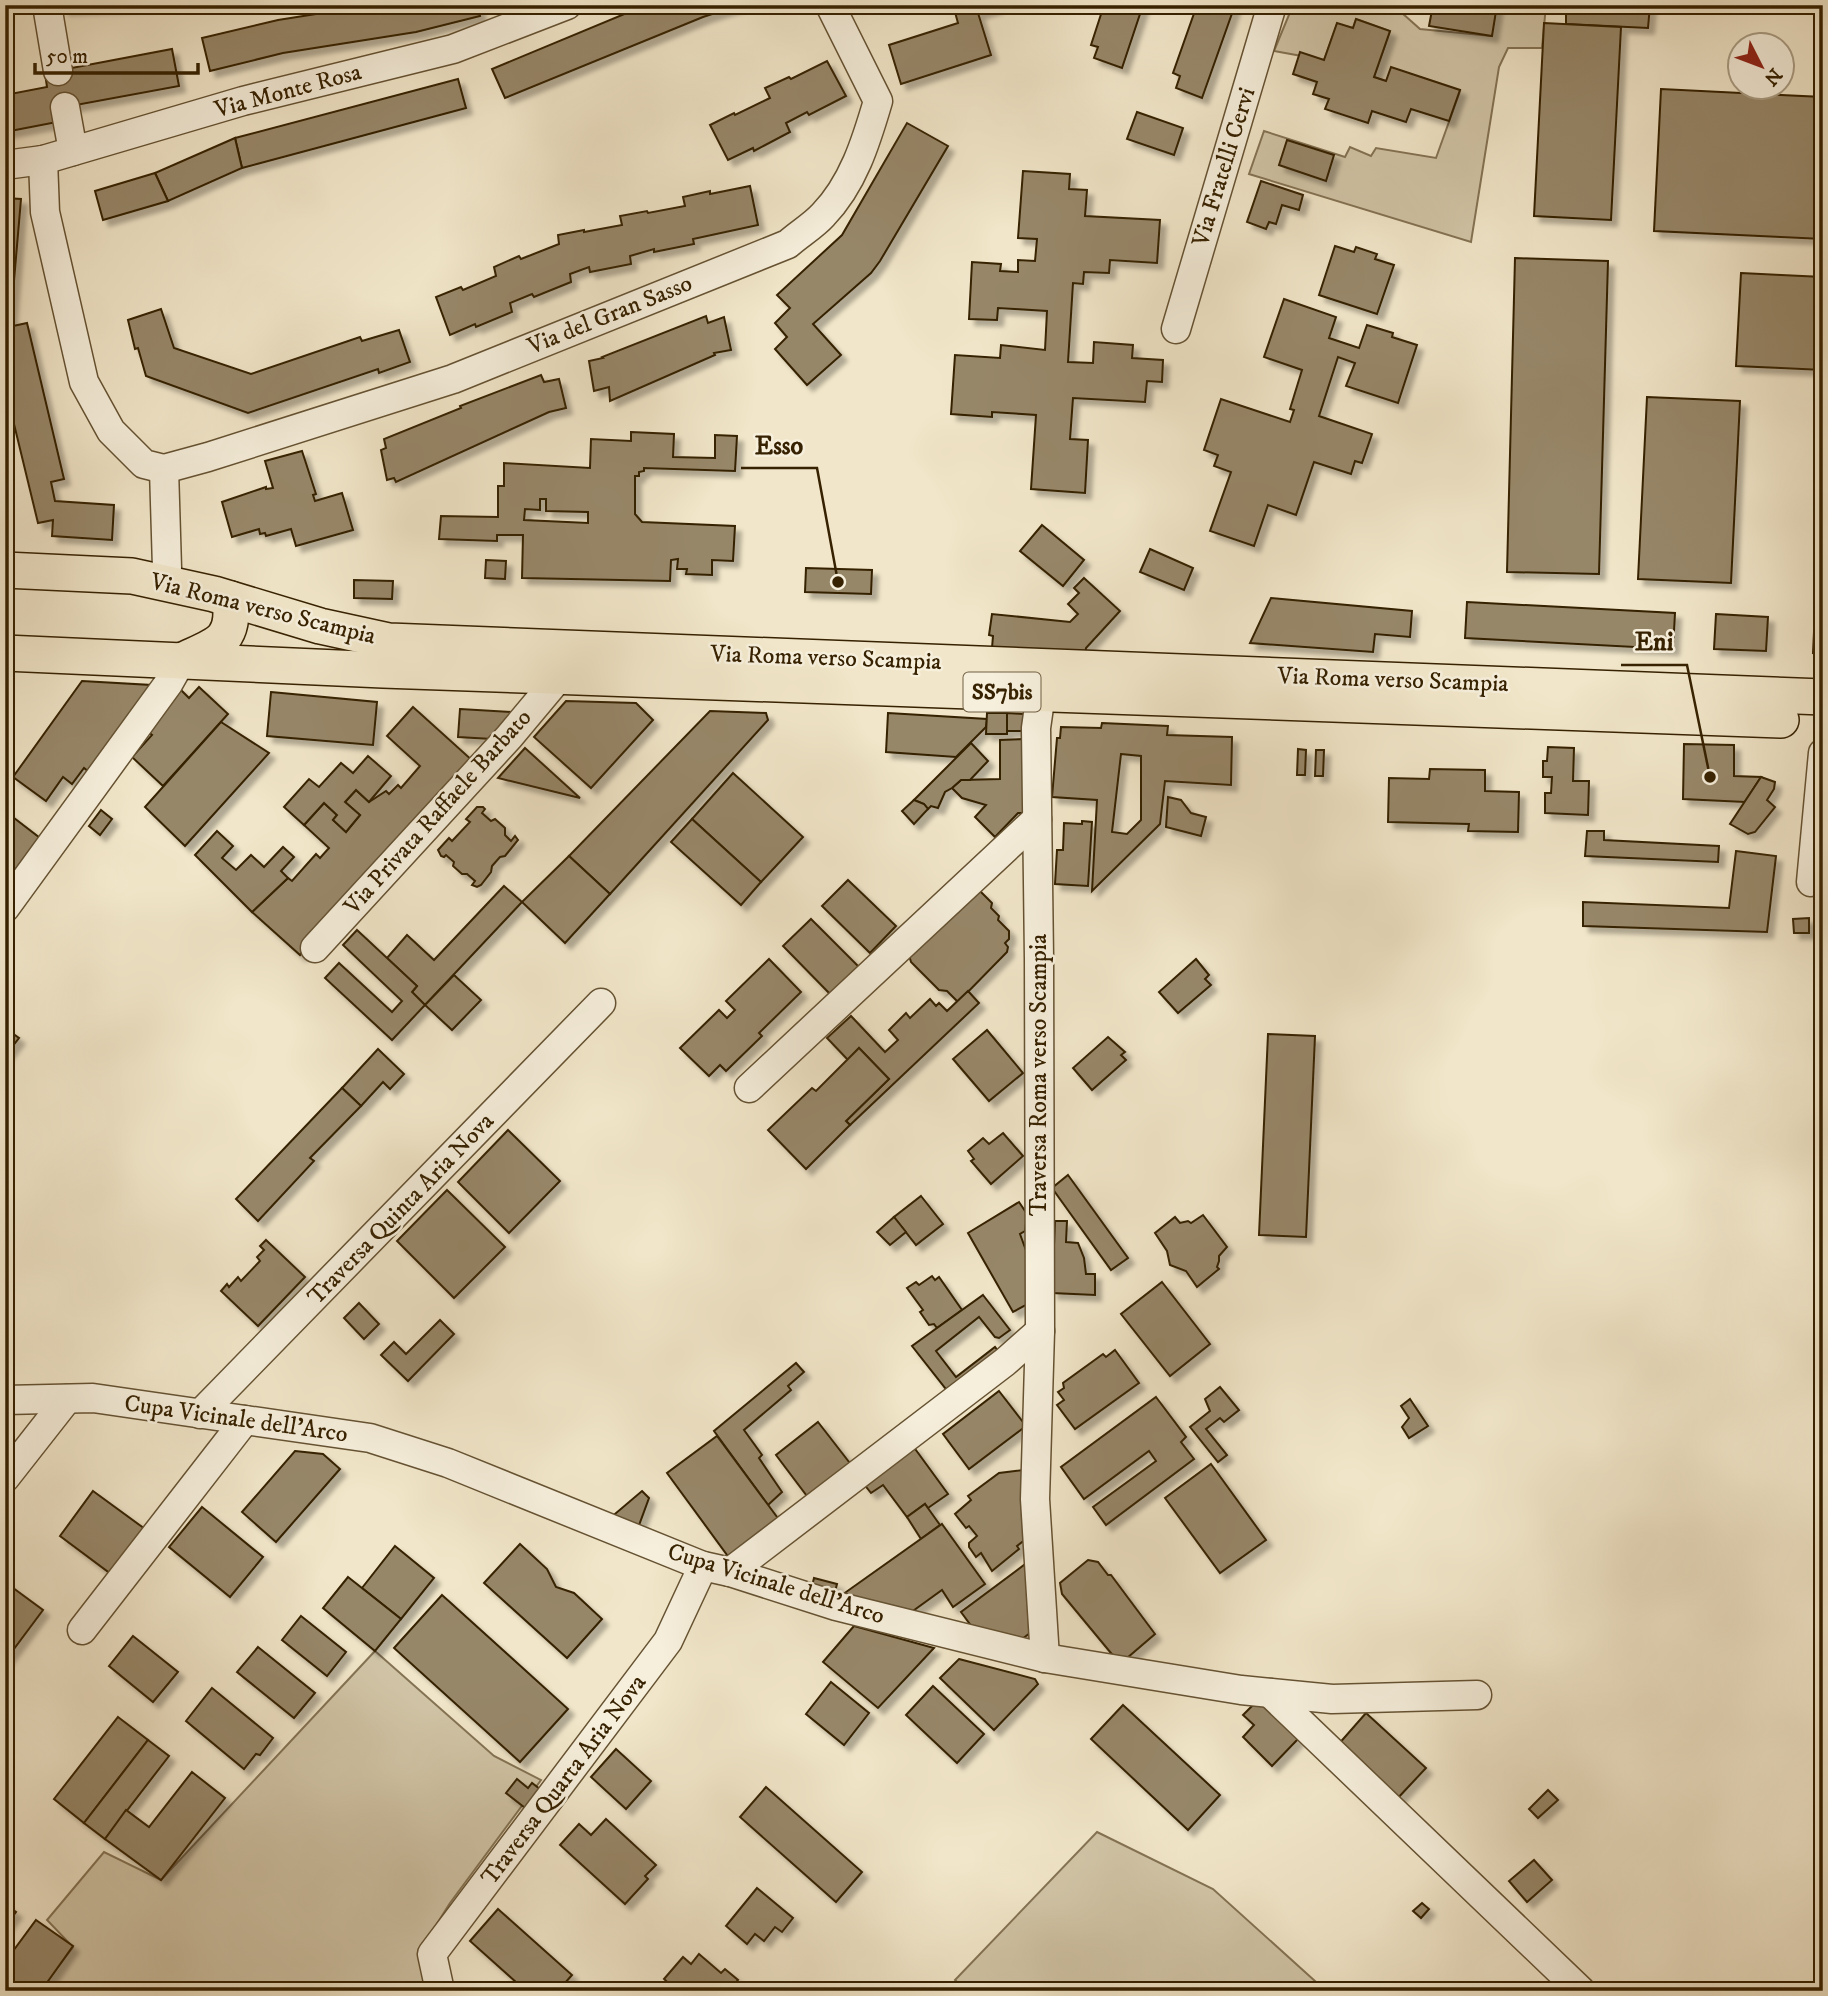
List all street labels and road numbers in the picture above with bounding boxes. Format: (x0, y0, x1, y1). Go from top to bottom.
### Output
street label: Via Monte Rosa (210, 57, 365, 125)
street label: Via Fratelli Cervi (1185, 84, 1262, 251)
street label: Via del Gran Sasso (522, 268, 697, 362)
street label: Via Roma verso Scampia (146, 566, 380, 652)
street label: Via Roma verso Scampia (709, 639, 943, 677)
street label: Via Roma verso Scampia (1276, 661, 1510, 699)
road number: SS7bis (964, 672, 1040, 712)
street label: Via Privata Raffaele Barbato (337, 703, 538, 922)
street label: Traversa Roma verso Scampia (1024, 933, 1054, 1216)
street label: Traversa Quinta Aria Nova (301, 1106, 501, 1311)
street label: Cupa Vicinale dell'Arco (122, 1388, 350, 1450)
street label: Cupa Vicinale dell'Arco (664, 1537, 888, 1631)
street label: Traversa Quarta Aria Nova (475, 1668, 654, 1891)

